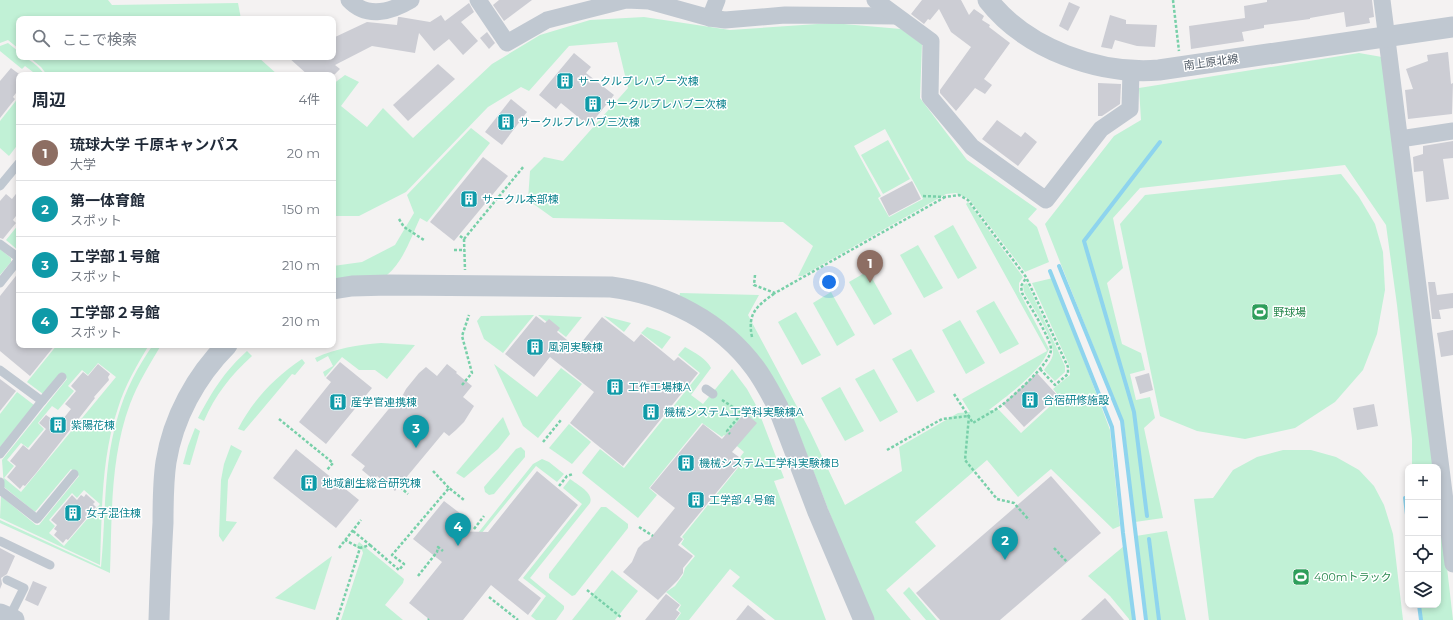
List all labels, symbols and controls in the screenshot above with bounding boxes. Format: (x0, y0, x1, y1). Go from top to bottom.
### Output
search box (16, 16, 336, 60)
icon: search (30, 27, 52, 49)
text: ここで検索 (62, 30, 137, 49)
street label: 南上原北線 (1183, 51, 1239, 73)
building icon: サークルプレハブ一次棟 (555, 71, 575, 91)
place label: サークルプレハブ一次棟 (578, 74, 699, 88)
text: 周辺 (32, 90, 66, 110)
text: 4件 (298, 91, 320, 107)
building icon: サークルプレハブ二次棟 (583, 94, 603, 114)
place label: サークルプレハブ二次棟 (606, 97, 727, 111)
building icon: サークルプレハブ三次棟 (496, 112, 516, 132)
place label: サークルプレハブ三次棟 (519, 115, 640, 129)
text: 琉球大学 千原キャンパス (70, 135, 239, 154)
text: 1 (42, 145, 48, 161)
text: 20 m (287, 145, 320, 161)
text: 大学 (70, 156, 96, 172)
building icon: サークル本部棟 (459, 189, 479, 209)
text: 第一体育館 (70, 191, 145, 210)
place label: サークル本部棟 (482, 192, 559, 206)
text: 2 (41, 201, 49, 217)
text: 150 m (282, 201, 320, 217)
text: スポット (70, 212, 122, 228)
text: 工学部１号館 (70, 247, 160, 266)
pin: 1 (857, 250, 883, 283)
text: 3 (41, 257, 49, 273)
text: 210 m (282, 257, 320, 273)
text: スポット (70, 268, 122, 284)
your location (819, 272, 839, 292)
sports icon: 野球場 (1250, 302, 1270, 322)
text: 工学部２号館 (70, 303, 160, 322)
place label: 野球場 (1273, 305, 1306, 319)
text: 4 (41, 313, 49, 329)
text: 210 m (282, 313, 320, 329)
text: スポット (70, 324, 122, 340)
building icon: 風洞実験棟 (525, 337, 545, 357)
place label: 風洞実験棟 (548, 340, 603, 354)
building icon: 工作工場棟A (605, 377, 625, 397)
place label: 工作工場棟A (628, 380, 691, 394)
building icon: 合宿研修施設 (1020, 390, 1040, 410)
building icon: 産学官連携棟 (328, 392, 348, 412)
place label: 合宿研修施設 (1043, 393, 1109, 407)
place label: 産学官連携棟 (351, 395, 417, 409)
building icon: 機械システム工学科実験棟A (641, 402, 661, 422)
place label: 機械システム工学科実験棟A (664, 405, 804, 419)
building icon: 紫陽花棟 (48, 415, 68, 435)
pin: 3 (403, 415, 429, 448)
place label: 紫陽花棟 (71, 418, 115, 432)
building icon: 機械システム工学科実験棟B (676, 453, 696, 473)
place label: 機械システム工学科実験棟B (699, 456, 839, 470)
map controls (1405, 464, 1441, 608)
button: + (1405, 464, 1441, 500)
building icon: 地域創生総合研究棟 (299, 473, 319, 493)
place label: 地域創生総合研究棟 (322, 476, 421, 490)
building icon: 工学部４号館 (686, 490, 706, 510)
place label: 工学部４号館 (709, 493, 775, 507)
button: − (1405, 500, 1441, 536)
building icon: 女子混住棟 (63, 503, 83, 523)
place label: 女子混住棟 (86, 506, 141, 520)
pin: 4 (445, 513, 471, 546)
pin: 2 (992, 527, 1018, 560)
button: locate (1405, 536, 1441, 572)
sports icon: 400mトラック (1291, 567, 1311, 587)
place label: 400mトラック (1314, 570, 1392, 584)
button: layers (1405, 572, 1441, 608)

